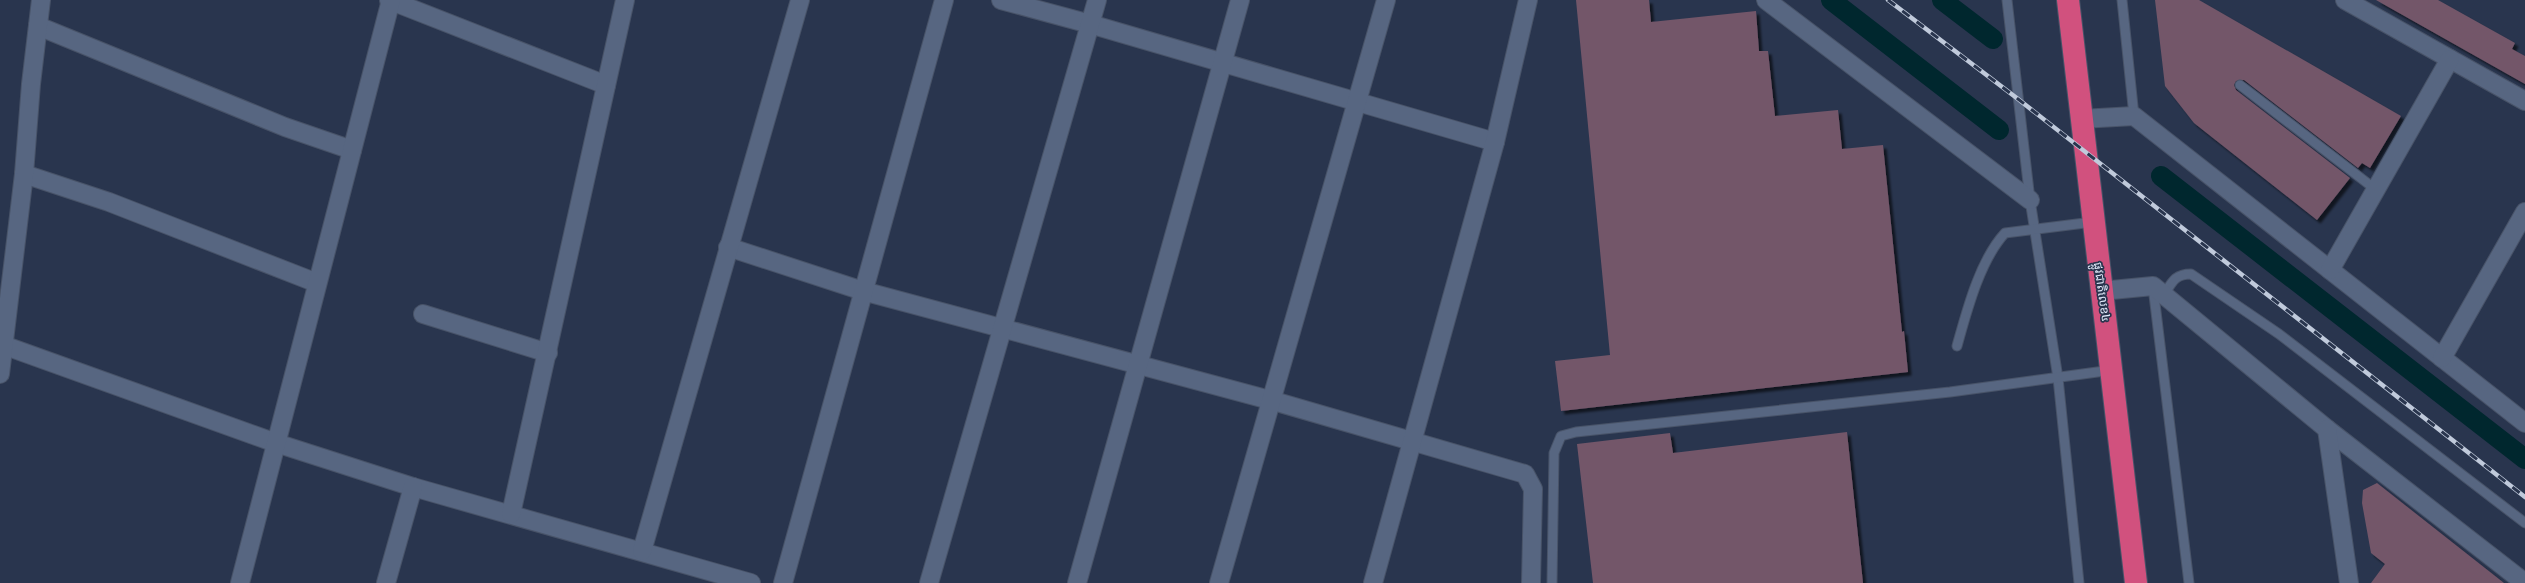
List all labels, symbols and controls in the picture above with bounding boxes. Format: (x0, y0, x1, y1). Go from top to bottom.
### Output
street label: ផ្លូវជាតិលេខ៤ (2087, 261, 2113, 323)

